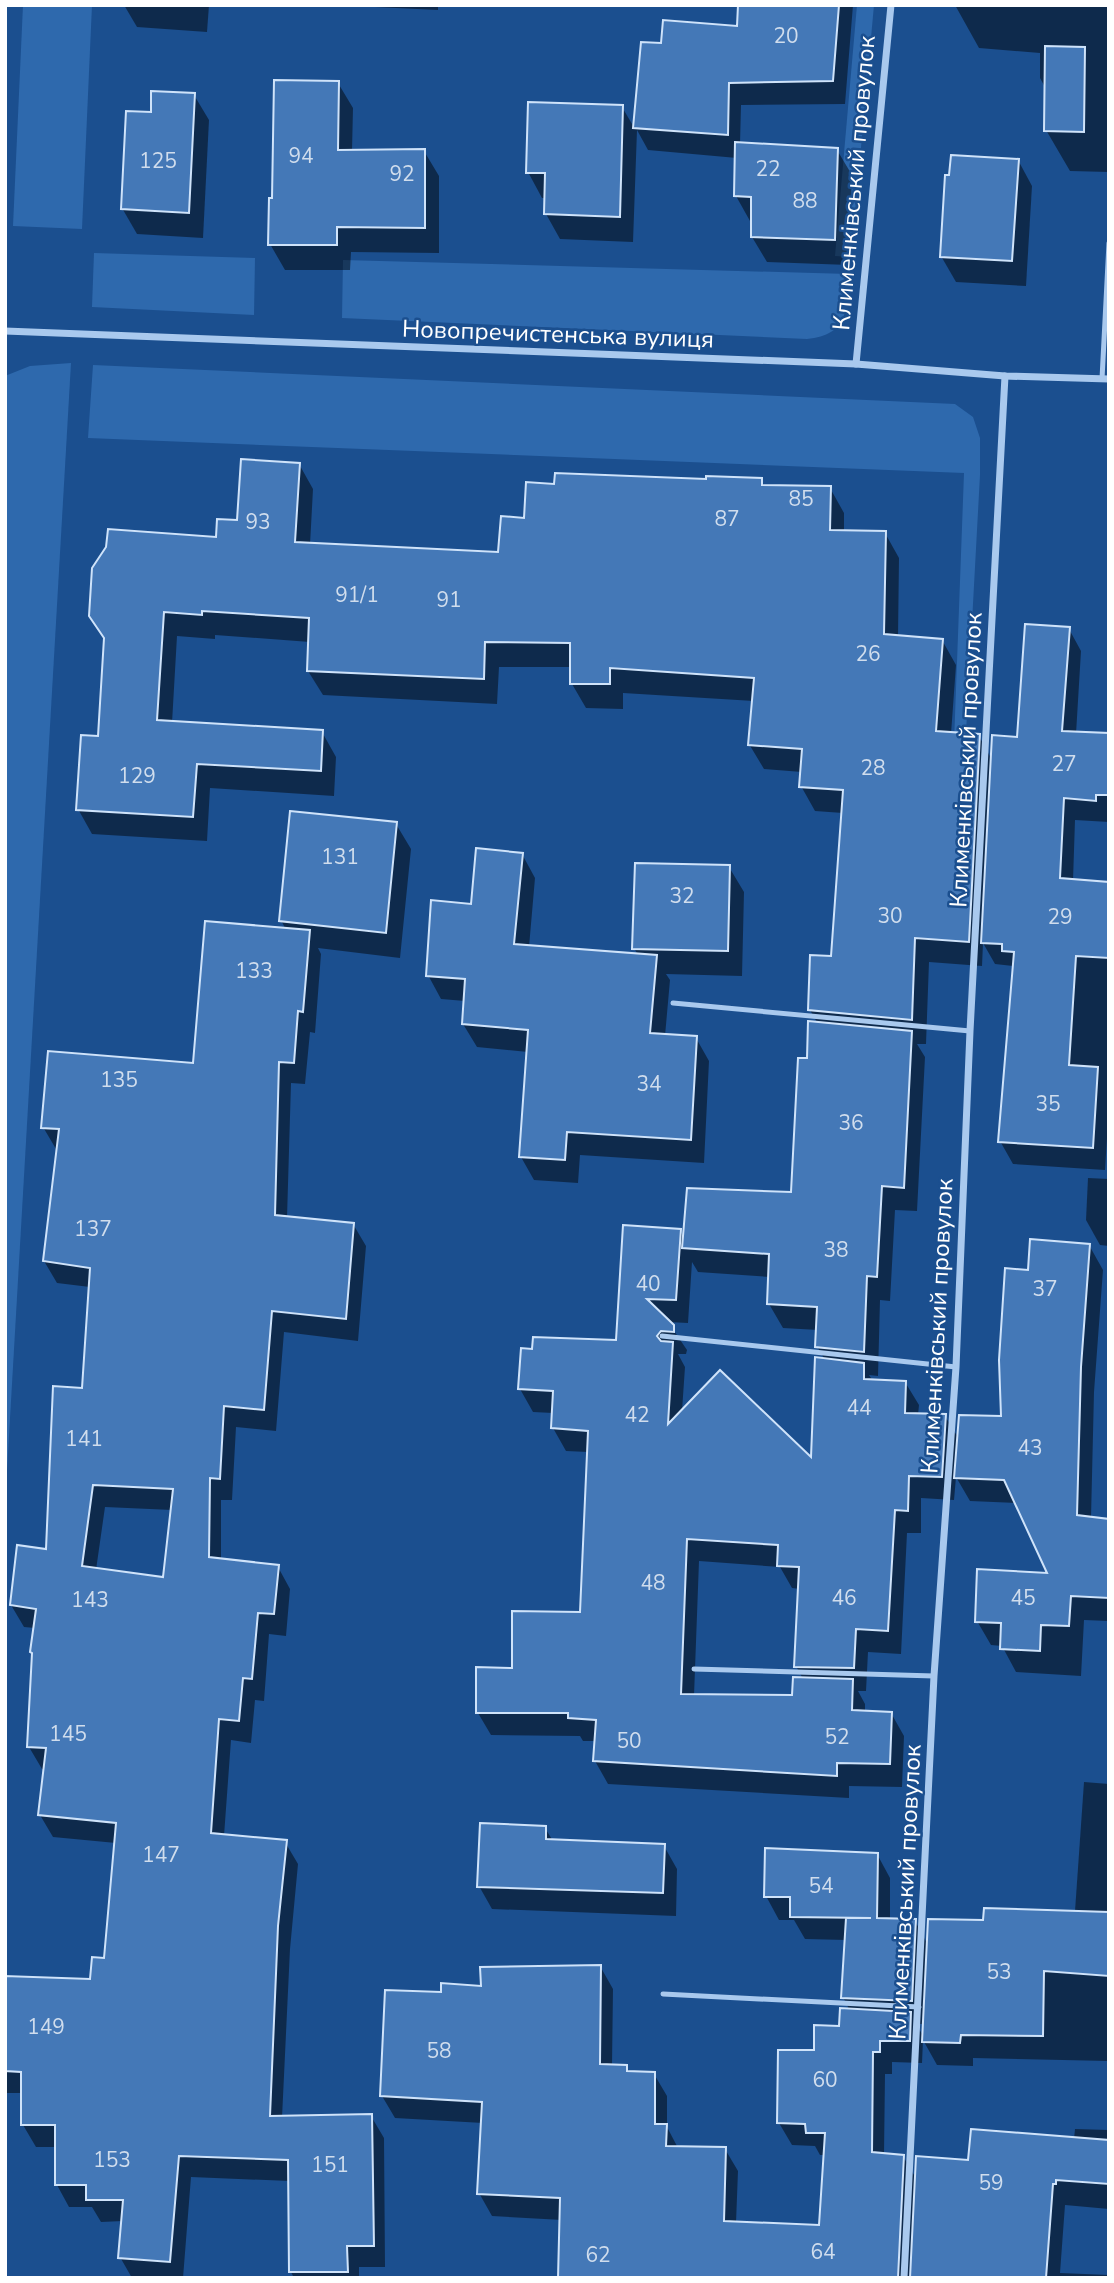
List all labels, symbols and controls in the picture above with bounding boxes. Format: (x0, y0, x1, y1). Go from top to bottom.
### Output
house number: 20 (773, 22, 799, 50)
street label: Клименківський провулок (825, 34, 883, 332)
house number: 94 (288, 142, 314, 170)
house number: 125 (139, 147, 177, 175)
house number: 22 (755, 155, 781, 183)
house number: 92 (389, 160, 415, 188)
house number: 88 (792, 187, 818, 215)
street label: Новопречистенська вулиця (401, 313, 715, 355)
house number: 85 (788, 485, 814, 513)
house number: 87 (714, 505, 740, 533)
house number: 93 (245, 508, 271, 536)
house number: 91/1 (335, 581, 379, 609)
house number: 91 (436, 586, 462, 614)
street label: Клименківський провулок (942, 611, 990, 908)
house number: 26 (855, 640, 881, 668)
house number: 27 (1051, 750, 1077, 778)
house number: 28 (860, 754, 886, 782)
house number: 129 (118, 762, 156, 790)
house number: 131 (321, 843, 359, 871)
house number: 32 (669, 882, 695, 910)
house number: 30 (877, 902, 903, 930)
house number: 29 (1047, 903, 1073, 931)
house number: 133 (235, 957, 273, 985)
house number: 135 (100, 1066, 138, 1094)
house number: 34 (636, 1070, 662, 1098)
house number: 35 (1035, 1090, 1061, 1118)
house number: 36 (838, 1109, 864, 1137)
street label: Клименківський провулок (913, 1177, 961, 1474)
house number: 137 (74, 1215, 112, 1243)
house number: 38 (823, 1236, 849, 1264)
house number: 40 (635, 1270, 661, 1298)
house number: 37 (1032, 1275, 1058, 1303)
house number: 44 (846, 1394, 872, 1422)
house number: 42 (624, 1401, 650, 1429)
house number: 141 (65, 1425, 103, 1453)
house number: 43 (1017, 1434, 1043, 1462)
house number: 48 (640, 1569, 666, 1597)
house number: 46 (831, 1584, 857, 1612)
house number: 45 (1010, 1584, 1036, 1612)
house number: 143 (71, 1586, 109, 1614)
house number: 145 (49, 1720, 87, 1748)
house number: 52 (824, 1723, 850, 1751)
house number: 50 (616, 1727, 642, 1755)
street label: Клименківський провулок (881, 1743, 929, 2040)
house number: 147 (142, 1841, 180, 1869)
house number: 54 (808, 1872, 834, 1900)
house number: 53 (986, 1958, 1012, 1986)
house number: 149 (27, 2013, 65, 2041)
house number: 58 (426, 2037, 452, 2065)
house number: 60 (812, 2066, 838, 2094)
house number: 153 (93, 2146, 131, 2174)
house number: 151 (311, 2151, 349, 2179)
house number: 59 (978, 2169, 1004, 2197)
house number: 64 (810, 2238, 836, 2266)
house number: 62 (585, 2241, 611, 2269)

